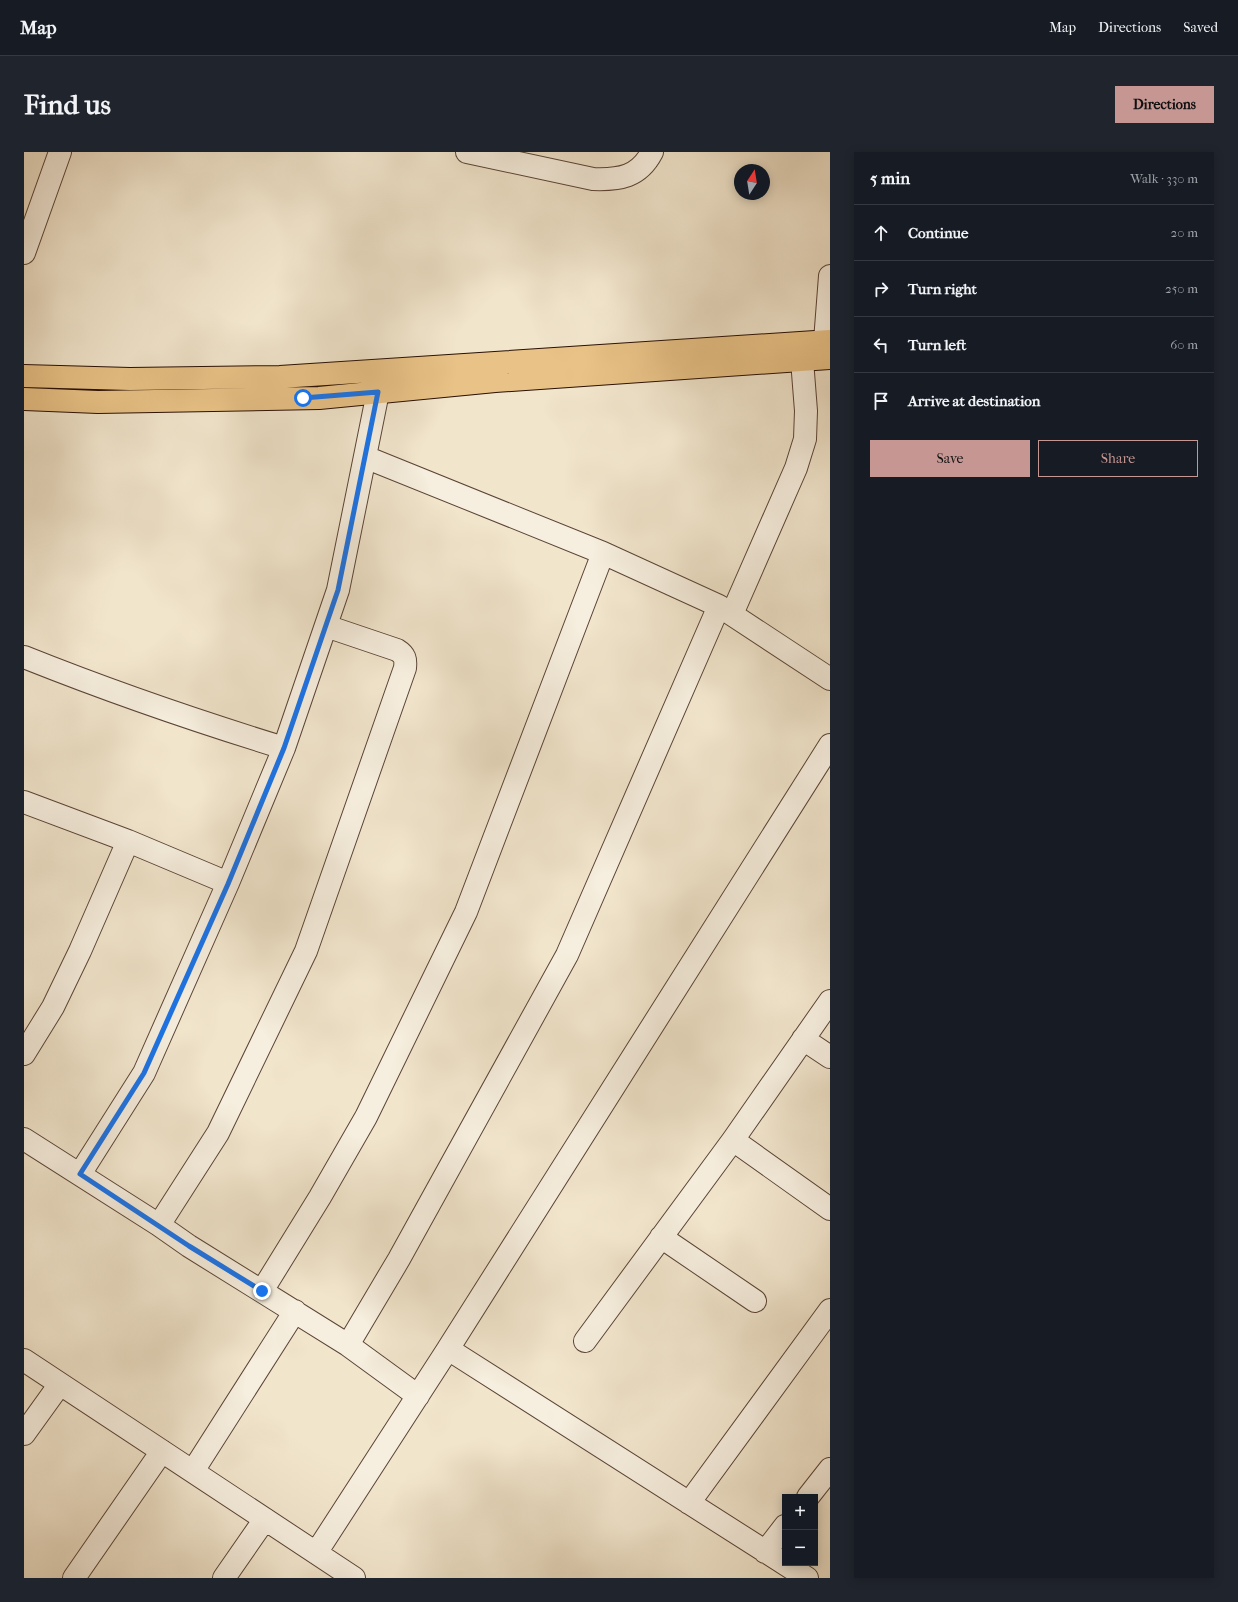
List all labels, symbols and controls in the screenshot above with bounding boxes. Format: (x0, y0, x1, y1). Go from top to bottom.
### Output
text: Map (20, 17, 56, 39)
text: Map (1049, 19, 1076, 36)
text: Directions (1098, 19, 1161, 36)
text: Saved (1183, 19, 1218, 36)
button: Directions (1115, 86, 1214, 123)
text: Find us (24, 88, 111, 121)
north arrow (734, 164, 770, 200)
text: 5 min (870, 168, 910, 188)
text: Walk · 330 m (1130, 171, 1198, 186)
icon: ahead (870, 222, 892, 244)
text: Continue (908, 224, 968, 242)
text: 20 m (1171, 225, 1198, 240)
icon: right (870, 278, 892, 300)
text: Turn right (908, 280, 977, 298)
text: 250 m (1165, 281, 1198, 296)
icon: left (870, 334, 892, 356)
text: Turn left (908, 336, 966, 354)
text: 60 m (1170, 337, 1198, 352)
route start (294, 389, 312, 407)
icon: arrive (870, 390, 892, 412)
text: Arrive at destination (908, 392, 1040, 410)
button: Save (870, 440, 1030, 477)
button: Share (1038, 440, 1198, 477)
route end (253, 1282, 271, 1300)
map controls (782, 1494, 818, 1566)
button: + (782, 1494, 818, 1530)
button: − (782, 1530, 818, 1566)

